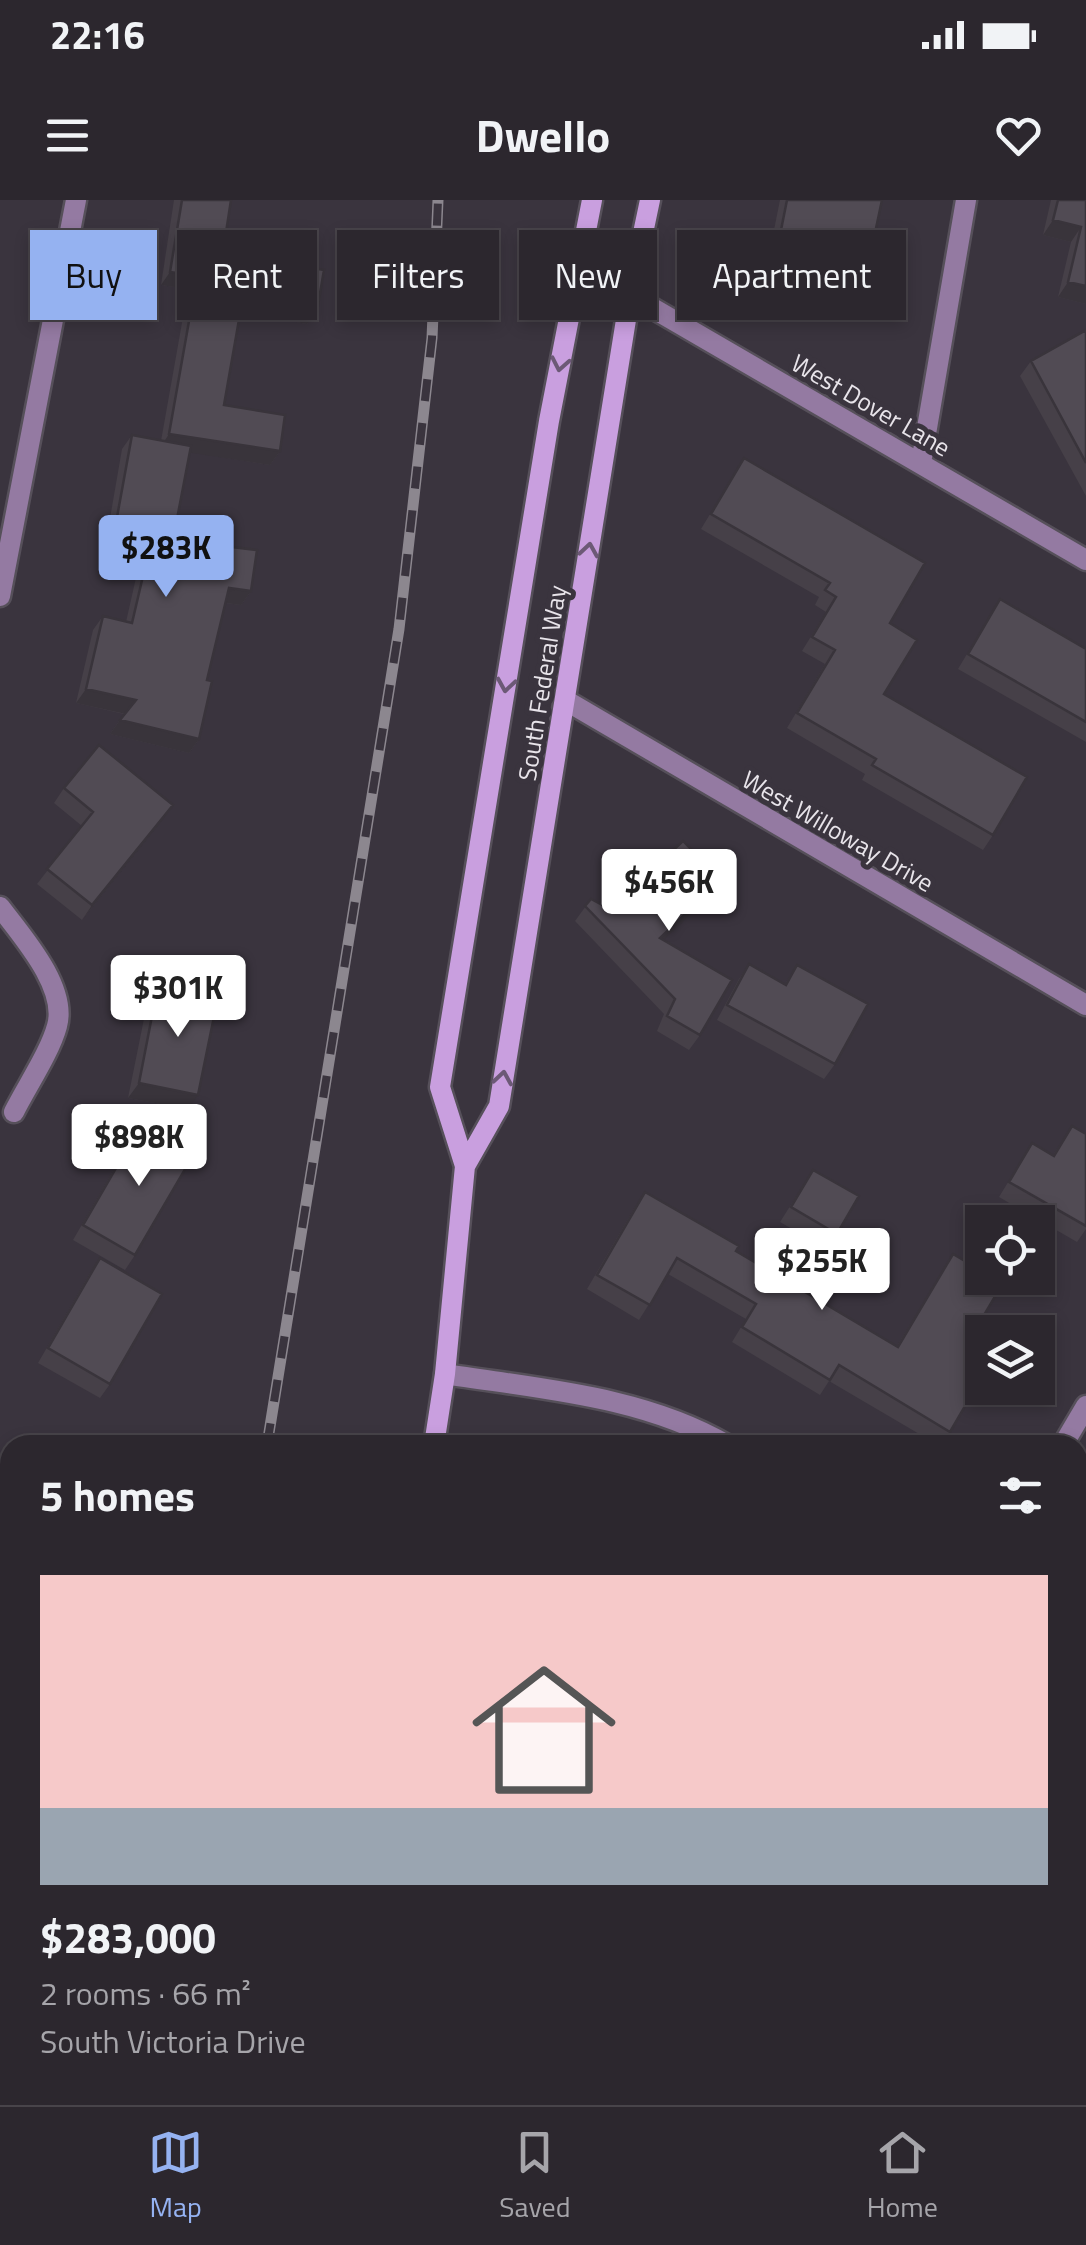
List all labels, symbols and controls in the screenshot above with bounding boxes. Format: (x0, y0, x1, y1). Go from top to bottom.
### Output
text: 22:16 (50, 6, 145, 64)
text: Dwello (476, 101, 610, 169)
icon: menu (40, 108, 95, 163)
icon: heart (991, 108, 1046, 163)
chip: Buy (30, 230, 157, 320)
chip: Rent (177, 230, 317, 320)
chip: Filters (337, 230, 499, 320)
chip: New (519, 230, 657, 320)
chip: Apartment (677, 230, 906, 320)
street label: West Dover Lane (784, 344, 958, 466)
one-way arrow (551, 356, 572, 373)
pin: $283K (96, 515, 236, 600)
text: $283K (121, 523, 211, 571)
one-way arrow (578, 542, 599, 558)
street label: South Federal Way (508, 582, 576, 784)
one-way arrow (496, 677, 517, 693)
street label: West Willoway Drive (735, 761, 941, 901)
pin: $456K (599, 849, 739, 934)
text: $456K (624, 857, 714, 905)
pin: $301K (108, 955, 248, 1040)
text: $301K (133, 963, 223, 1011)
one-way arrow (492, 1070, 513, 1086)
pin: $898K (69, 1104, 209, 1189)
text: $898K (94, 1112, 184, 1160)
map controls (965, 1205, 1055, 1405)
button: locate (965, 1205, 1055, 1295)
pin: $255K (752, 1228, 892, 1313)
text: $255K (777, 1236, 867, 1284)
button: layers (965, 1315, 1055, 1405)
text: 5 homes (40, 1463, 195, 1527)
icon: filters (993, 1468, 1048, 1523)
icon: home (454, 1640, 634, 1820)
text: $283,000 (40, 1905, 216, 1969)
text: 2 rooms · 66 m² (40, 1969, 251, 2017)
text: South Victoria Drive (40, 2017, 306, 2065)
tab: Map (148, 2125, 203, 2228)
tab: Saved (499, 2125, 571, 2228)
tab: Home (867, 2125, 938, 2228)

